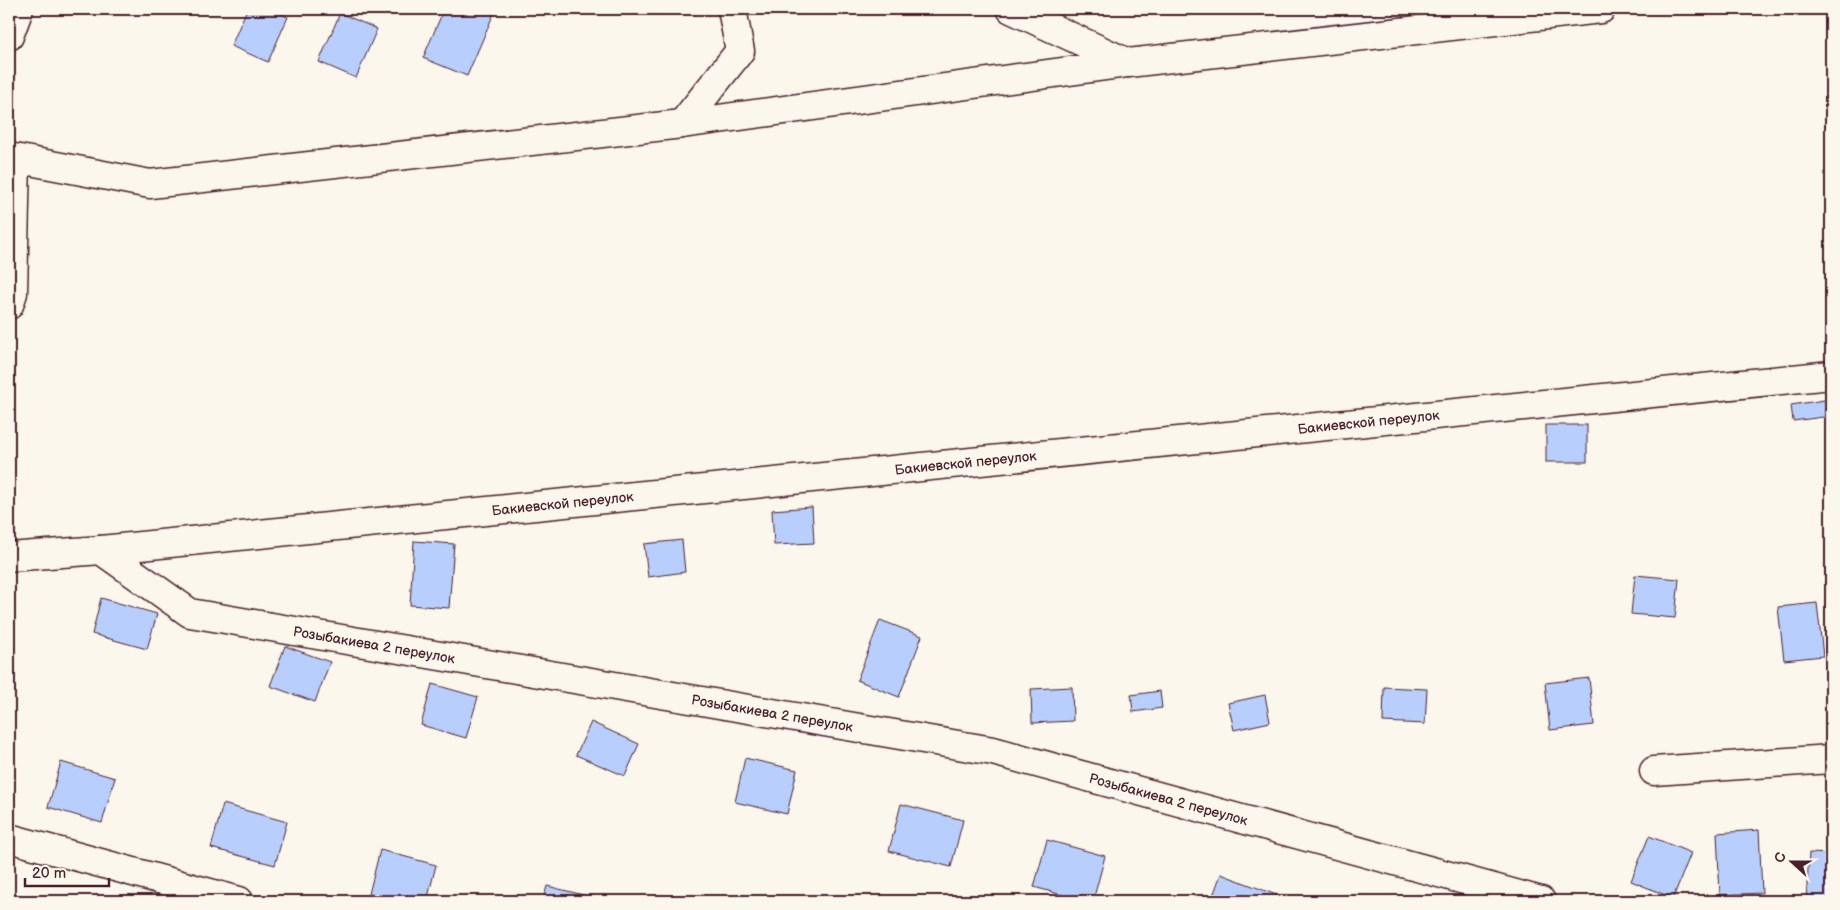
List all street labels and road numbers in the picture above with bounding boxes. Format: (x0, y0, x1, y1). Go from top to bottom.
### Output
street label: Бакиевской переулок (1297, 407, 1441, 438)
street label: Бакиевской переулок (894, 447, 1038, 479)
street label: Бакиевской переулок (491, 488, 635, 519)
street label: Розыбакиева 2 переулок (292, 623, 457, 667)
street label: Розыбакиева 2 переулок (690, 691, 855, 736)
street label: Розыбакиева 2 переулок (1087, 770, 1250, 830)

